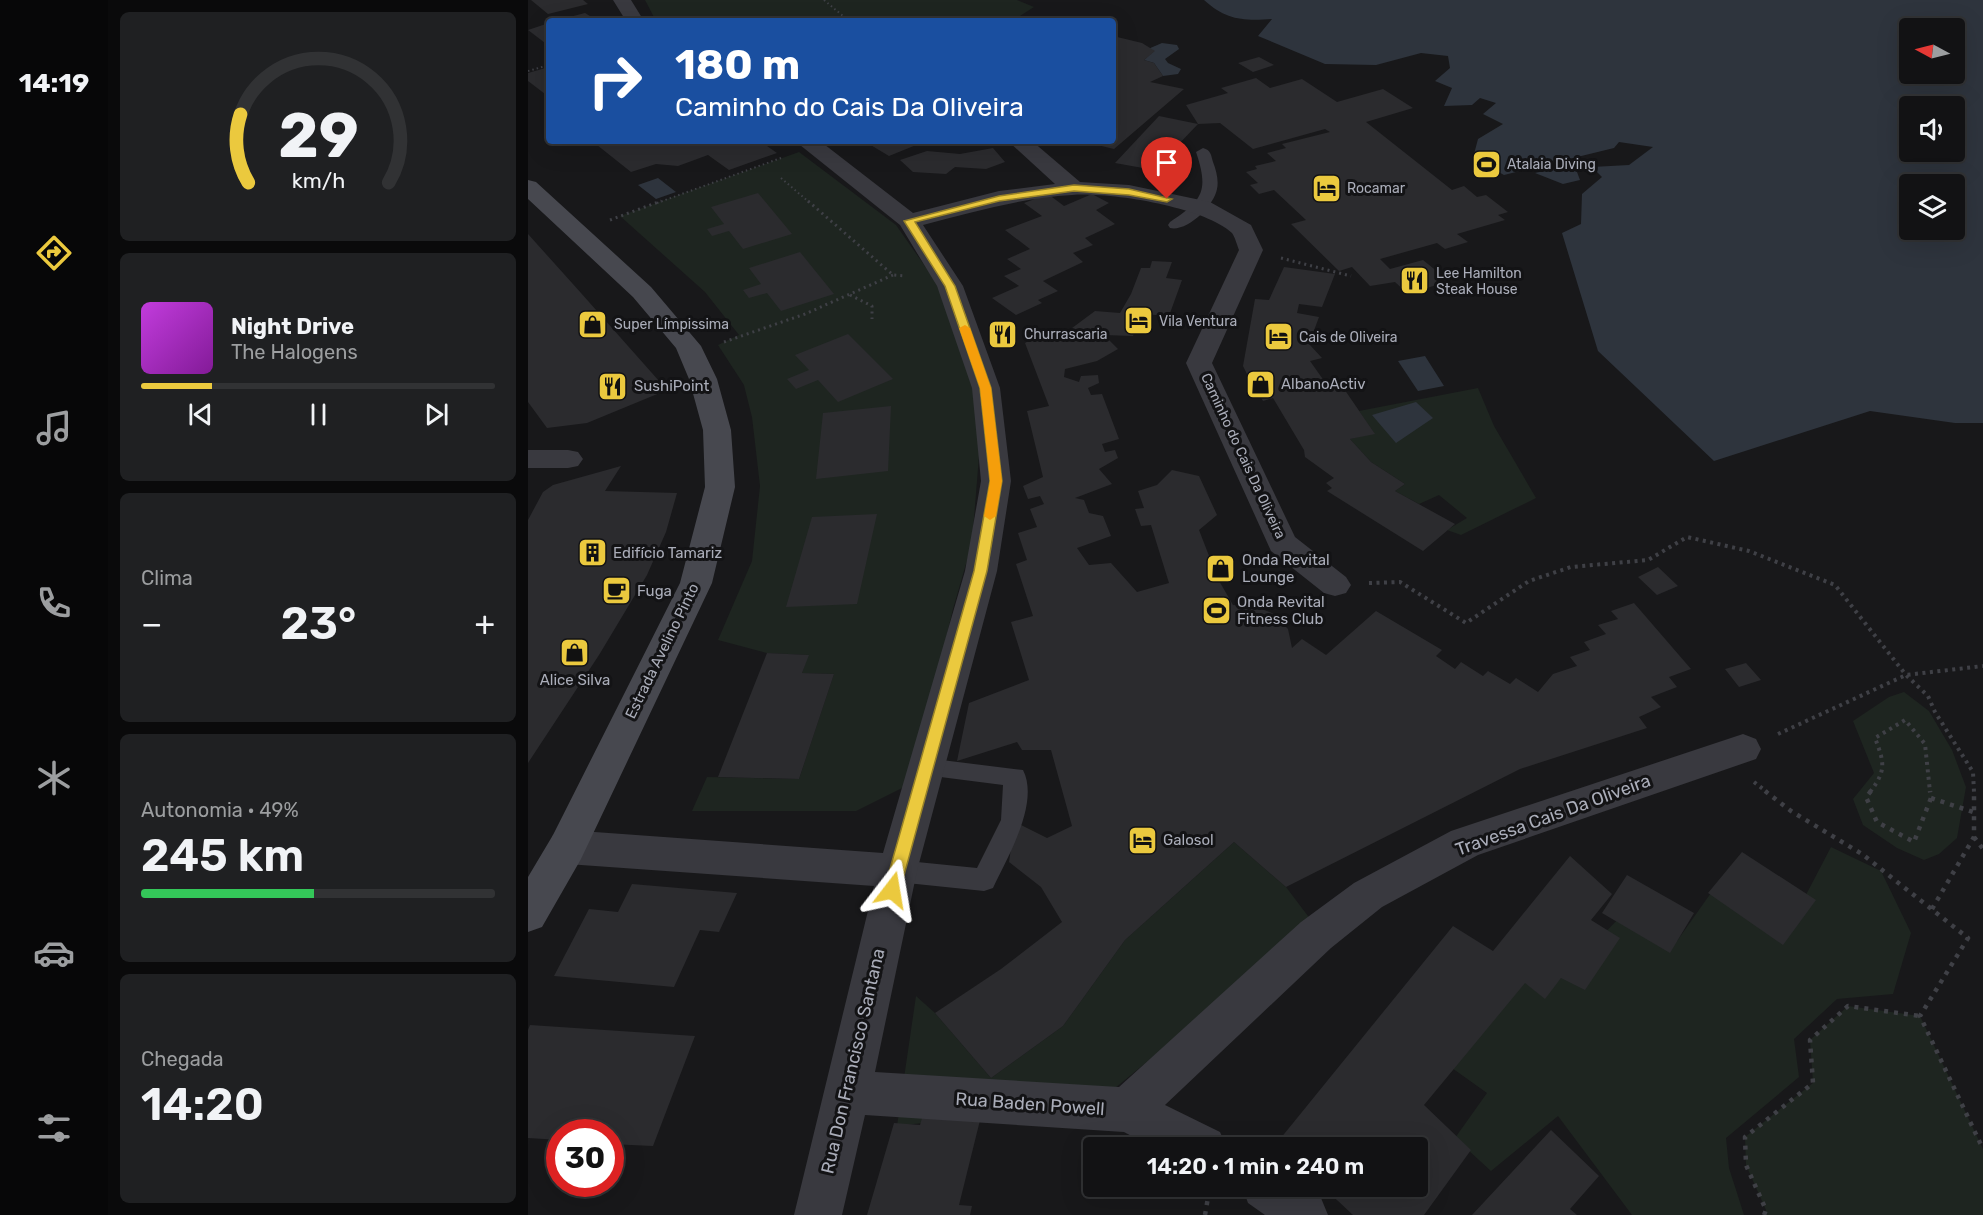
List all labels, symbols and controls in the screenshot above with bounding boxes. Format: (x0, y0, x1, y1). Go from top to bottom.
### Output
north arrow (1899, 18, 1965, 84)
map controls (1899, 18, 1965, 240)
text: 180 m (675, 40, 800, 90)
icon: right (576, 42, 654, 120)
text: 14:19 (19, 67, 89, 99)
text: Caminho do Cais Da Oliveira (675, 91, 1024, 123)
button: sound (1899, 96, 1965, 162)
text: 29 (278, 99, 358, 173)
pin (1141, 137, 1192, 199)
icon: arrive (1150, 146, 1183, 179)
sports icon: Atalaia Diving (1470, 148, 1502, 180)
place label: Atalaia Diving (1507, 156, 1596, 173)
text: km/h (291, 169, 345, 194)
hotel icon: Rocamar (1310, 172, 1342, 204)
button: layers (1899, 174, 1965, 240)
place label: Rocamar (1347, 180, 1406, 197)
icon: directions (33, 232, 75, 274)
restaurant icon: Lee Hamilton Steak House (1399, 265, 1431, 297)
place label: Lee Hamilton Steak House (1436, 265, 1522, 298)
hotel icon: Vila Ventura (1122, 305, 1154, 337)
shop icon: Super Límpissima (577, 308, 609, 340)
text: Night Drive (231, 313, 354, 340)
place label: Vila Ventura (1159, 313, 1237, 330)
place label: Super Límpissima (614, 316, 729, 333)
restaurant icon: Churrascaria (987, 318, 1019, 350)
hotel icon: Cais de Oliveira (1262, 321, 1294, 353)
place label: Churrascaria (1024, 326, 1108, 343)
place label: Cais de Oliveira (1299, 329, 1398, 346)
text: The Halogens (231, 340, 358, 364)
shop icon: AlbanoActiv (1244, 368, 1276, 400)
restaurant icon: SushiPoint (597, 370, 629, 402)
street label: Caminho do Cais Da Oliveira (1197, 370, 1289, 542)
place label: AlbanoActiv (1281, 375, 1366, 393)
place label: SushiPoint (634, 377, 710, 395)
icon: previous (184, 398, 217, 431)
icon: pause (302, 398, 335, 431)
icon: next (420, 398, 453, 431)
icon: music (33, 407, 75, 449)
building icon: Edifício Tamariz (576, 537, 608, 569)
place label: Edifício Tamariz (613, 544, 722, 562)
place label: Onda Revital Lounge (1242, 551, 1330, 586)
shop icon: Onda Revital Lounge (1205, 553, 1237, 585)
text: Clima (141, 566, 193, 590)
cafe icon: Fuga (600, 575, 632, 607)
street label: Estrada Avelino Pinto (621, 580, 703, 722)
icon: phone (33, 582, 75, 624)
place label: Fuga (637, 582, 672, 600)
place label: Onda Revital Fitness Club (1237, 593, 1325, 628)
sports icon: Onda Revital Fitness Club (1200, 595, 1232, 627)
text: 23° (281, 597, 356, 650)
text: − (141, 604, 162, 643)
text: + (474, 604, 495, 643)
shop icon: Alice Silva (559, 637, 591, 669)
place label: Alice Silva (540, 671, 610, 689)
icon: climate (33, 757, 75, 799)
street label: Travessa Cais Da Oliveira (1452, 769, 1654, 861)
text: Autonomia · 49% (141, 798, 299, 822)
hotel icon: Galosol (1126, 824, 1158, 856)
text: 245 km (141, 829, 304, 882)
place label: Galosol (1163, 831, 1214, 849)
position arrow (860, 858, 924, 922)
icon: car (33, 932, 75, 974)
street label: Rua Don Francisco Santana (816, 946, 890, 1176)
text: Chegada (141, 1047, 224, 1071)
text: 14:20 (141, 1078, 264, 1131)
street label: Rua Baden Powell (955, 1088, 1105, 1120)
icon: filters (33, 1107, 75, 1149)
speed limit sign: 30 (546, 1119, 624, 1197)
text: 14:20 · 1 min · 240 m (1147, 1153, 1364, 1180)

